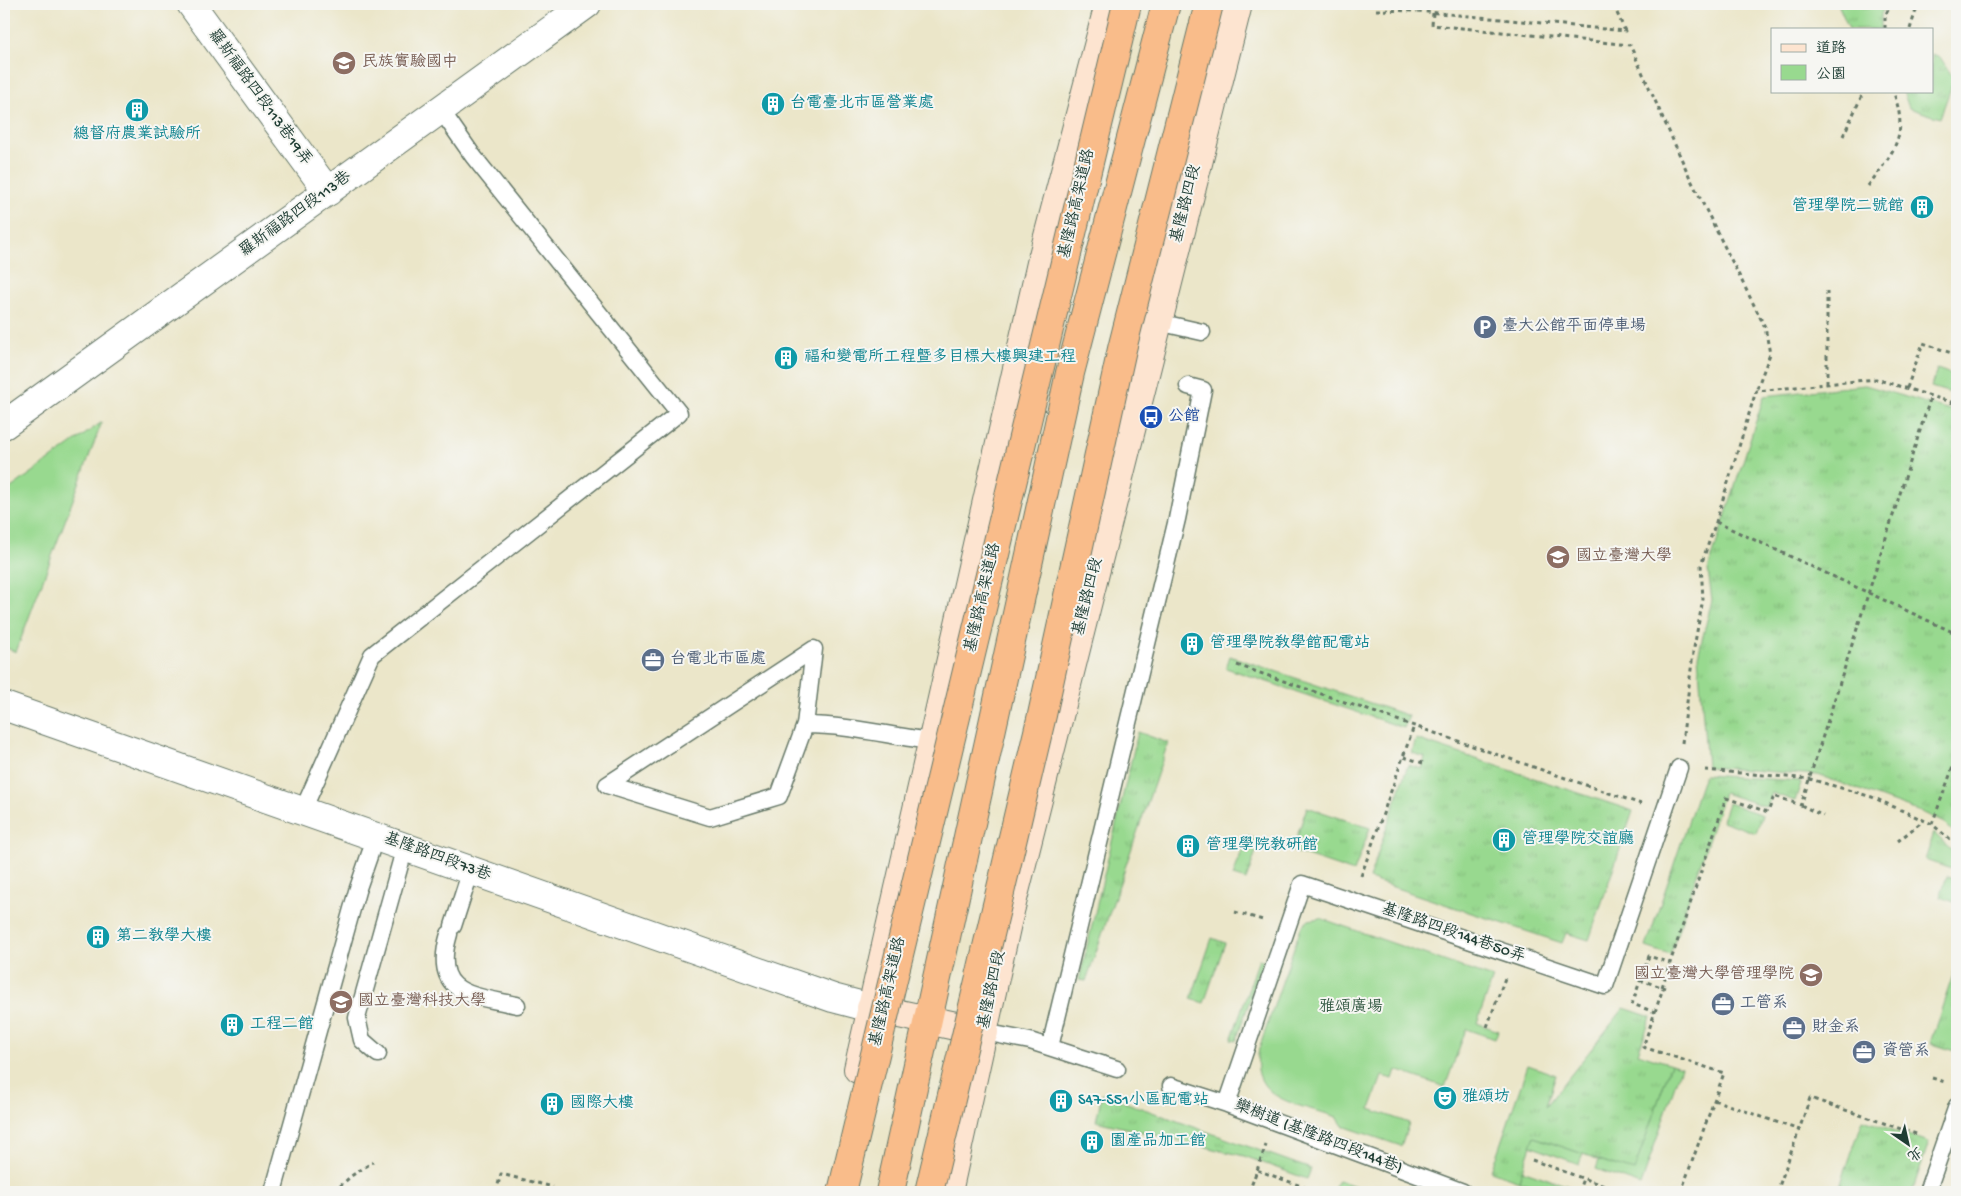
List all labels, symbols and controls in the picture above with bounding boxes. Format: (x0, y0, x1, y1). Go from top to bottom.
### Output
street label: 羅斯福路四段113巷19弄 (203, 25, 316, 170)
legend (1771, 28, 1934, 92)
text: 道路 (1816, 40, 1846, 58)
school or university icon: 民族實驗國中 (331, 50, 357, 76)
place label: 民族實驗國中 (362, 52, 458, 73)
text: 公園 (1816, 66, 1846, 84)
building icon: 台電臺北市區營業處 (760, 91, 786, 117)
place label: 台電臺北市區營業處 (790, 93, 934, 114)
building icon: 總督府農業試驗所 (124, 97, 150, 123)
place label: 總督府農業試驗所 (73, 124, 201, 145)
street label: 基隆路高架道路 (1054, 147, 1100, 261)
street label: 基隆路四段 (1166, 162, 1206, 245)
street label: 羅斯福路四段113巷 (235, 167, 355, 262)
building icon: 管理學院二號館 (1909, 194, 1935, 220)
place label: 管理學院二號館 (1792, 196, 1904, 217)
parking icon: 臺大公館平面停車場 (1472, 314, 1498, 340)
place label: 臺大公館平面停車場 (1502, 316, 1646, 337)
building icon: 福和變電所工程暨多目標大樓興建工程 (773, 345, 799, 371)
place label: 福和變電所工程暨多目標大樓興建工程 (804, 347, 1076, 368)
bus stop icon: 公館 (1138, 404, 1164, 430)
place label: 公館 (1168, 407, 1200, 427)
street label: 基隆路高架道路 (960, 541, 1006, 655)
school or university icon: 國立臺灣大學 (1545, 544, 1571, 570)
place label: 國立臺灣大學 (1576, 546, 1672, 567)
street label: 基隆路四段 (1068, 555, 1108, 638)
building icon: 管理學院教學館配電站 (1179, 631, 1205, 657)
place label: 管理學院教學館配電站 (1210, 633, 1370, 654)
office icon: 台電北市區處 (640, 647, 666, 673)
place label: 台電北市區處 (670, 649, 766, 670)
building icon: 管理學院交誼廳 (1491, 827, 1517, 853)
street label: 基隆路四段73巷 (381, 828, 494, 886)
place label: 管理學院交誼廳 (1522, 829, 1634, 850)
building icon: 管理學院教研館 (1175, 833, 1201, 859)
place label: 管理學院教研館 (1206, 835, 1318, 856)
street label: 基隆路四段144巷50弄 (1378, 899, 1528, 968)
building icon: 第二教學大樓 (85, 924, 111, 950)
place label: 第二教學大樓 (116, 926, 212, 947)
street label: 基隆路高架道路 (865, 935, 911, 1049)
street label: 基隆路四段 (973, 948, 1011, 1031)
school or university icon: 國立臺灣大學管理學院 (1798, 962, 1824, 988)
place label: 國立臺灣大學管理學院 (1634, 964, 1794, 985)
school or university icon: 國立臺灣科技大學 (328, 989, 354, 1015)
place label: 國立臺灣科技大學 (358, 991, 486, 1012)
office icon: 工管系 (1710, 991, 1736, 1017)
place label: 工管系 (1740, 993, 1788, 1014)
park label: 雅頌廣場 (1319, 997, 1383, 1018)
building icon: 工程二館 (219, 1012, 245, 1038)
place label: 工程二館 (250, 1015, 314, 1035)
office icon: 財金系 (1781, 1015, 1807, 1041)
place label: 財金系 (1812, 1018, 1860, 1038)
office icon: 資管系 (1851, 1039, 1877, 1065)
place label: 資管系 (1882, 1041, 1930, 1062)
theatre icon: 雅頌坊 (1432, 1085, 1458, 1111)
place label: 雅頌坊 (1462, 1087, 1510, 1108)
building icon: S47-S51小區配電站 (1048, 1088, 1074, 1114)
building icon: 國際大樓 (539, 1091, 565, 1117)
place label: S47-S51小區配電站 (1078, 1091, 1209, 1111)
place label: 國際大樓 (570, 1093, 634, 1114)
street label: 欒樹道 (基隆路四段144巷) (1231, 1095, 1405, 1179)
north arrow (1884, 1118, 1934, 1168)
building icon: 園產品加工館 (1079, 1129, 1105, 1155)
place label: 園產品加工館 (1110, 1131, 1206, 1152)
text: 北 (1903, 1142, 1924, 1164)

